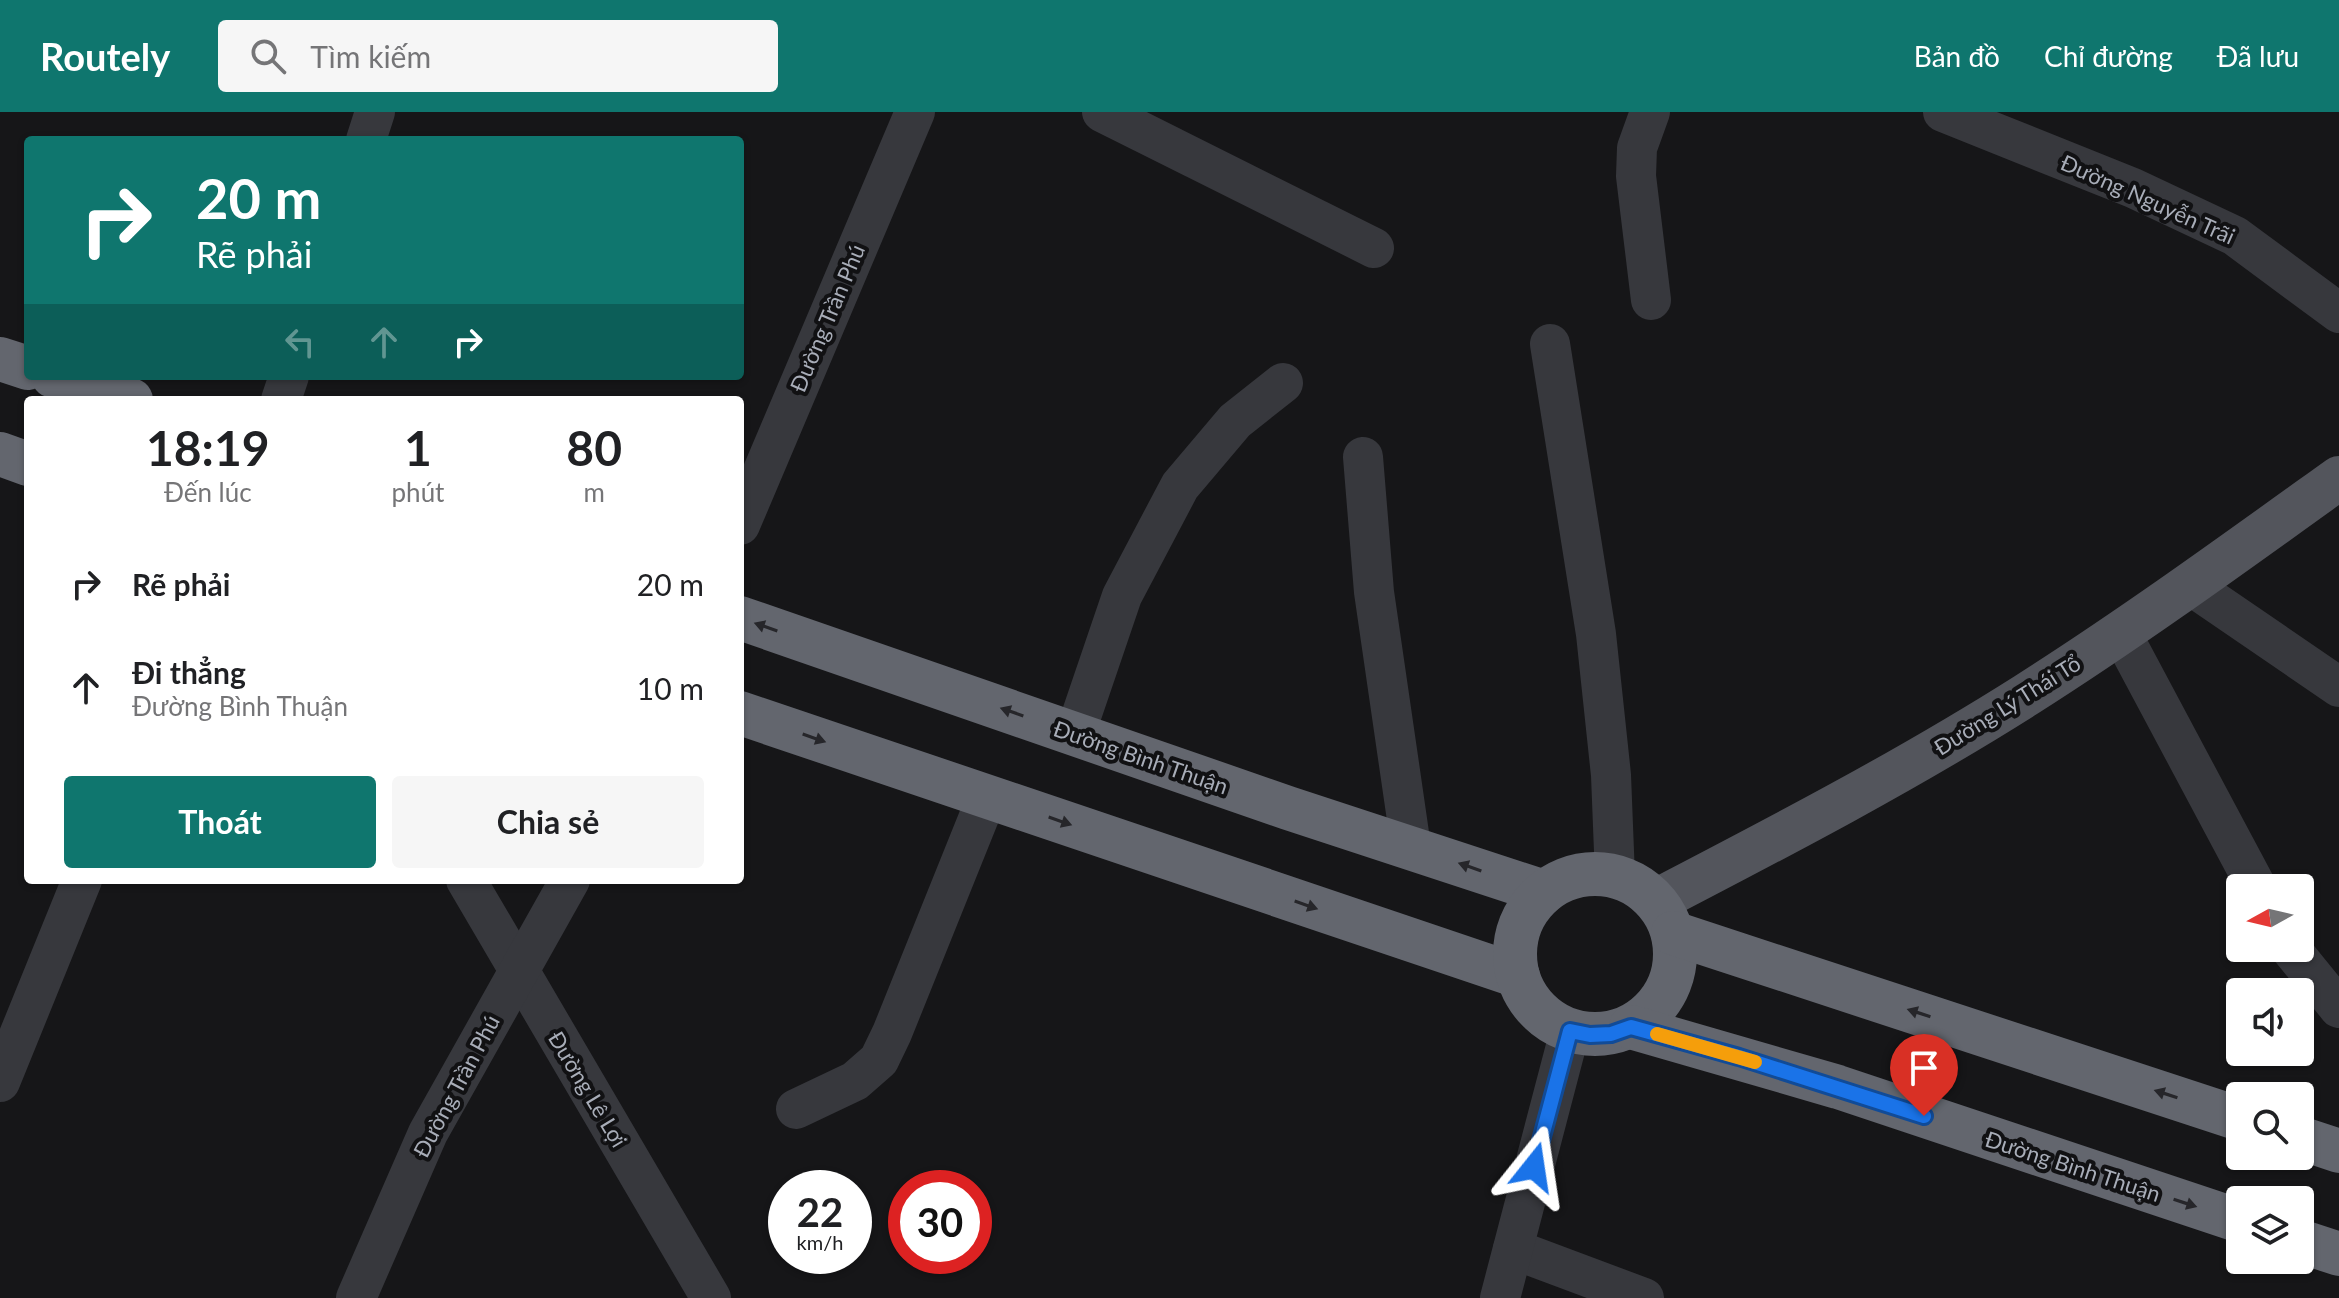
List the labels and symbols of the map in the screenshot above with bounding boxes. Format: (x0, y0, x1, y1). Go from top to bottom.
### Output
street label: Đường Nguyễn Trãi (2057, 148, 2239, 250)
street label: Đường Trần Phú (784, 240, 870, 396)
one-way arrow (754, 621, 778, 633)
street label: Đường Lý Thái Tổ (1929, 649, 2085, 761)
one-way arrow (999, 706, 1023, 718)
street label: Đường Bình Thuận (1050, 714, 1232, 800)
one-way arrow (802, 733, 826, 745)
one-way arrow (1048, 816, 1072, 828)
one-way arrow (1458, 860, 1482, 872)
north arrow (2226, 874, 2314, 962)
one-way arrow (1295, 900, 1319, 912)
one-way arrow (1906, 1007, 1930, 1019)
street label: Đường Trần Phú (407, 1010, 505, 1162)
street label: Đường Lê Lợi (543, 1026, 633, 1152)
pin (1890, 1034, 1958, 1116)
one-way arrow (2154, 1088, 2178, 1100)
position arrow (1492, 1125, 1576, 1209)
street label: Đường Bình Thuận (1982, 1125, 2164, 1207)
speed limit sign: 30 (888, 1170, 992, 1274)
one-way arrow (2174, 1198, 2198, 1210)

